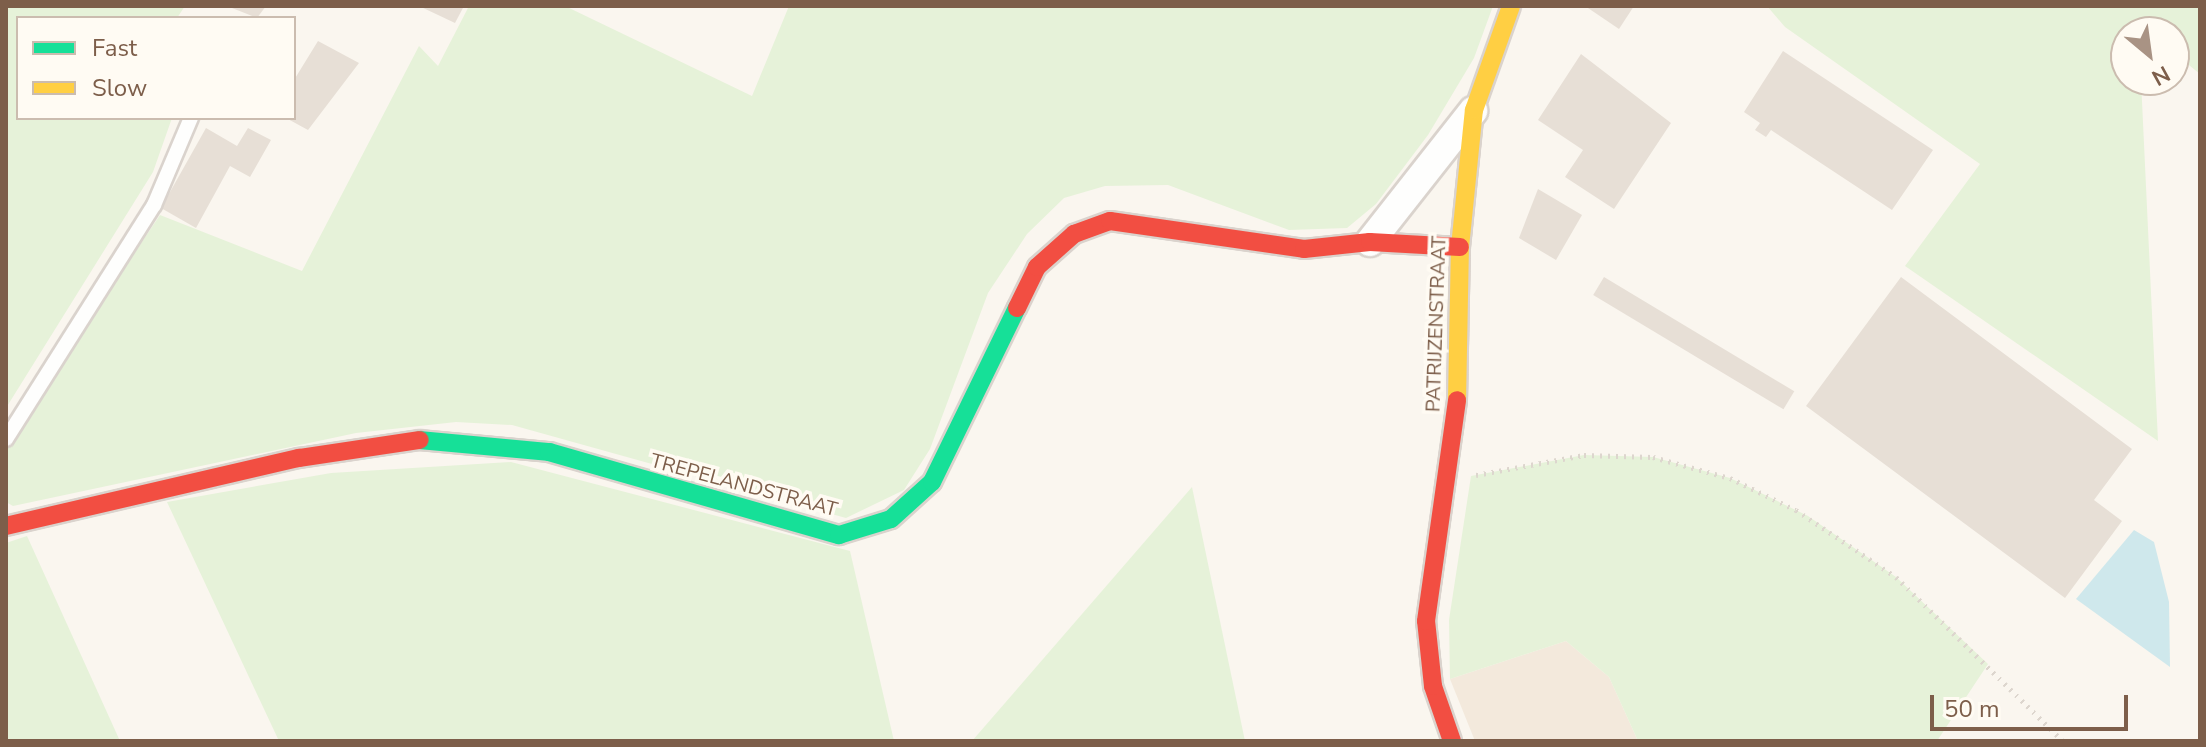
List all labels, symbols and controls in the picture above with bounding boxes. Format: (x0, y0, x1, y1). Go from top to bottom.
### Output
legend (16, 16, 296, 120)
north arrow (2110, 16, 2190, 96)
text: Fast (92, 32, 137, 64)
text: N (2146, 58, 2175, 92)
text: Slow (92, 72, 147, 104)
street label: PATRIJZENSTRAAT (1421, 235, 1451, 413)
street label: TREPELANDSTRAAT (648, 448, 840, 522)
scale bar (1934, 679, 2132, 729)
text: 50 m (1944, 693, 2000, 725)

